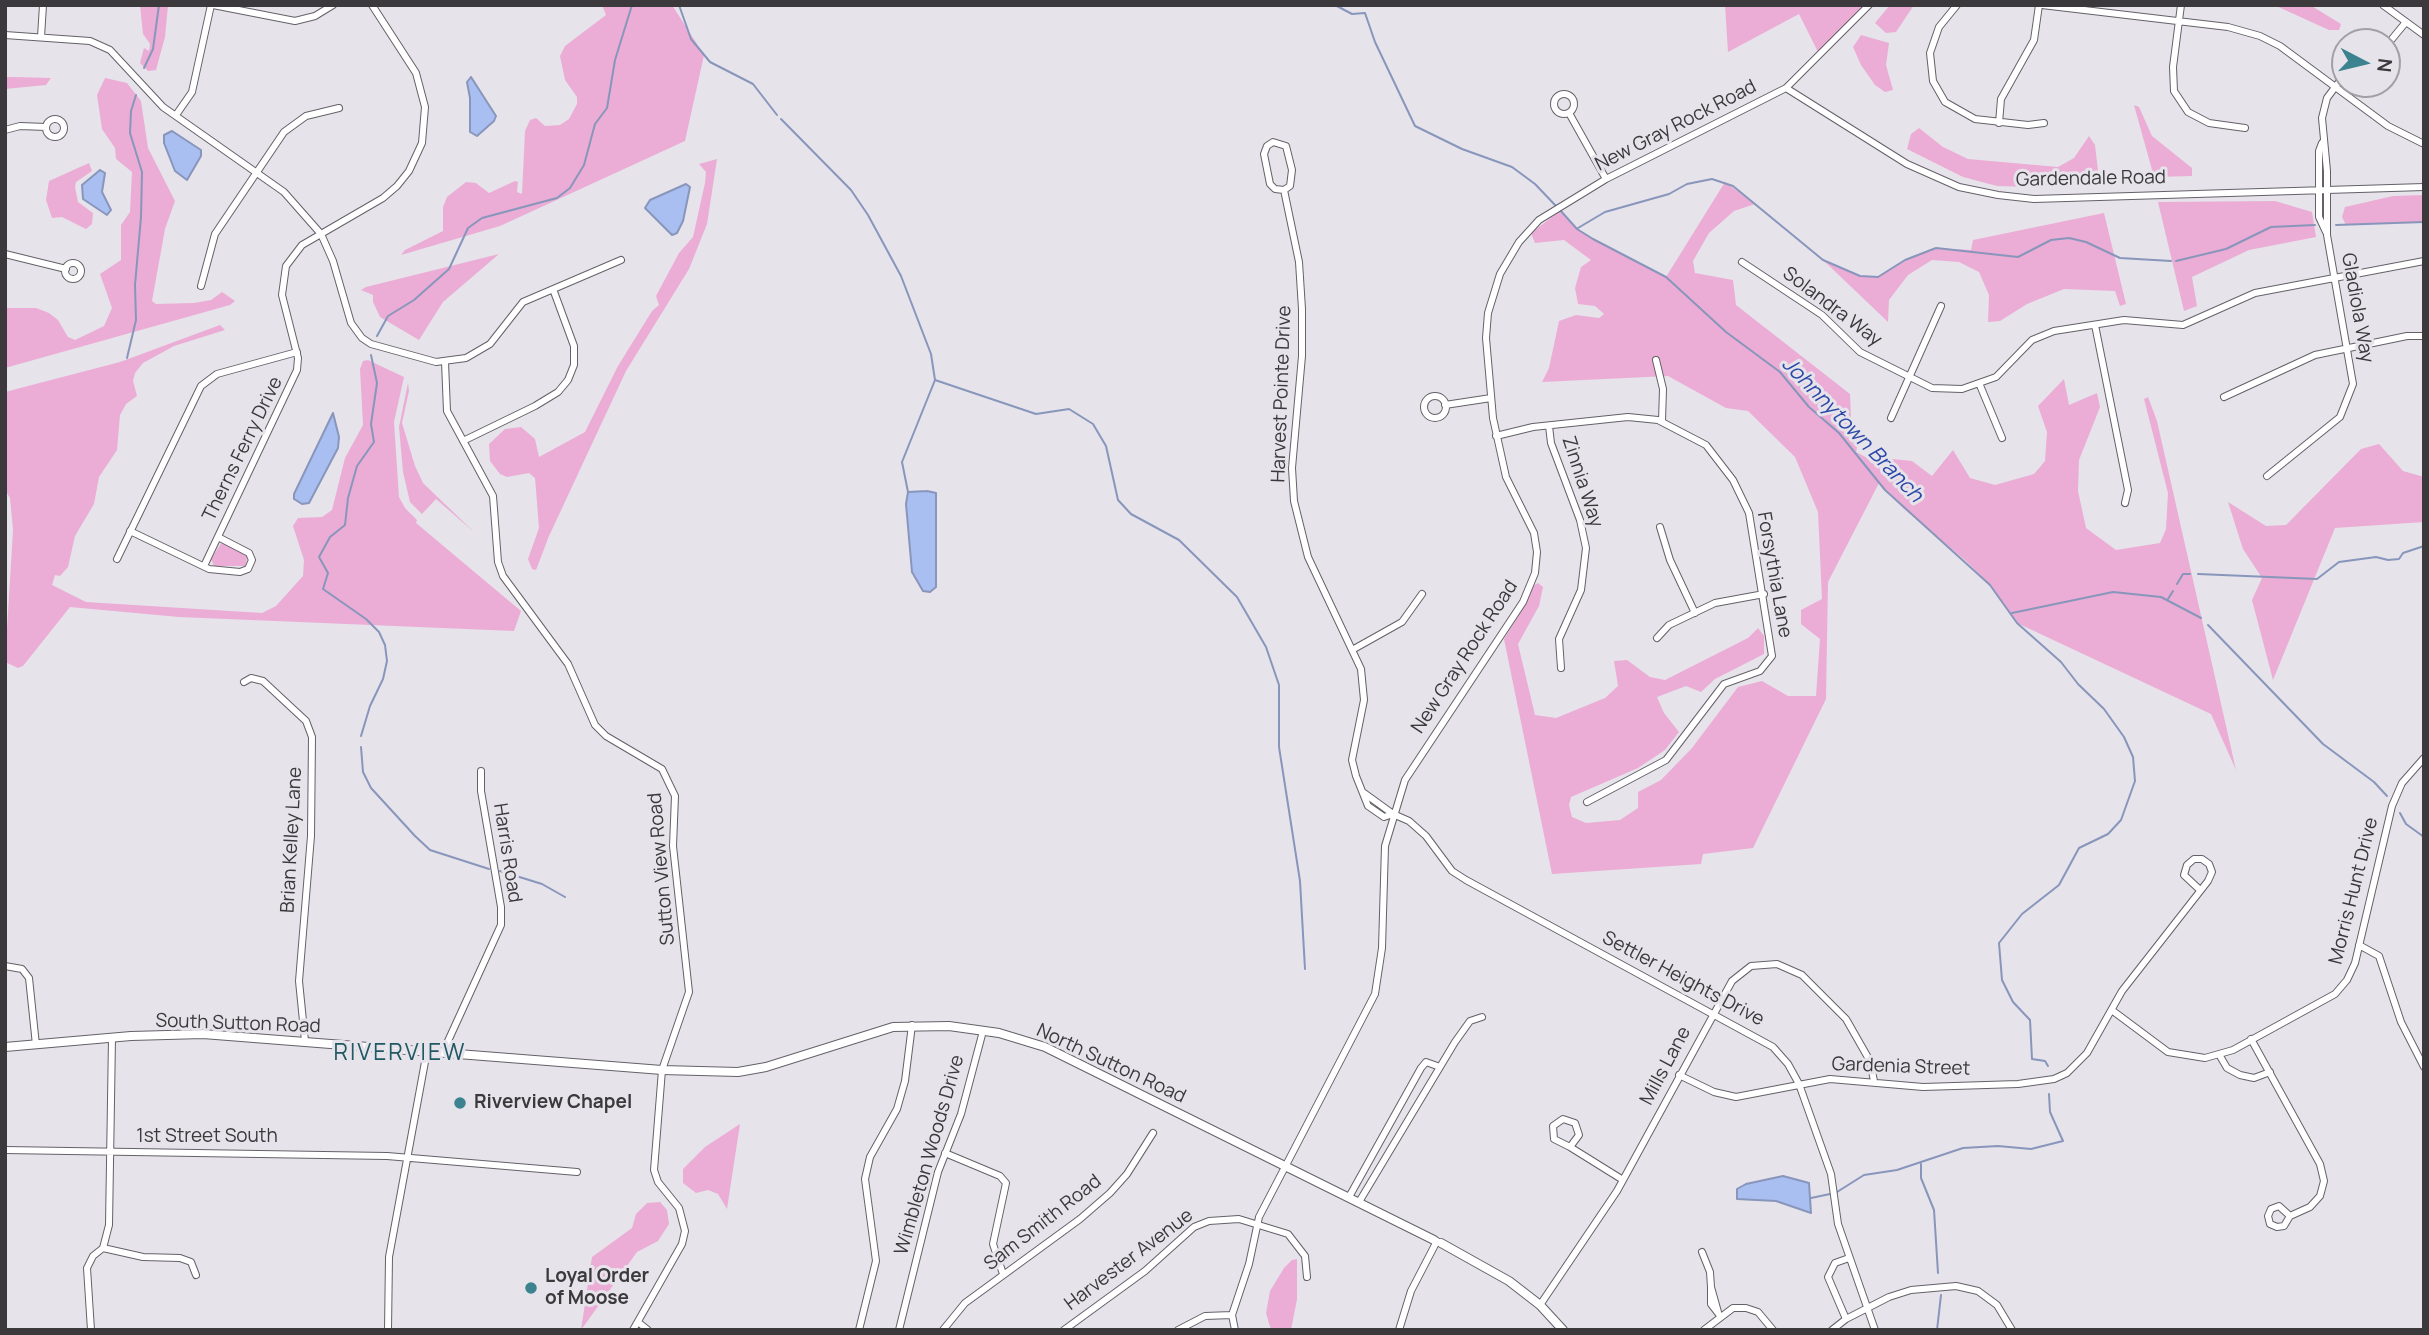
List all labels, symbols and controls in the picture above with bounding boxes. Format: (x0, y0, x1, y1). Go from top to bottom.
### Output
north arrow (2331, 28, 2401, 98)
text: N (2371, 57, 2399, 74)
street label: New Gray Rock Road (1592, 75, 1760, 177)
street label: Gardendale Road (2016, 166, 2166, 192)
street label: Gladiola Way (2336, 251, 2378, 365)
street label: Solandra Way (1778, 262, 1886, 352)
street label: Harvest Pointe Drive (1268, 305, 1296, 483)
water label: Johnnytown Branch (1776, 352, 1928, 508)
street label: Therns Ferry Drive (198, 373, 288, 525)
street label: Zinnia Way (1557, 434, 1607, 530)
street label: Forsythia Lane (1752, 510, 1796, 640)
street label: New Gray Rock Road (1407, 576, 1523, 738)
street label: Brian Kelley Lane (277, 766, 307, 914)
street label: Sutton View Road (644, 792, 680, 946)
street label: Harris Road (488, 802, 526, 904)
street label: Morris Hunt Drive (2325, 815, 2383, 967)
street label: Settler Heights Drive (1598, 927, 1768, 1031)
street label: South Sutton Road (155, 1010, 321, 1038)
street label: North Sutton Road (1033, 1019, 1189, 1109)
street label: Mills Lane (1636, 1023, 1696, 1109)
district label: RIVERVIEW (335, 1040, 465, 1068)
street label: Wimbleton Woods Drive (891, 1052, 969, 1258)
street label: Gardenia Street (1831, 1053, 1971, 1081)
place label: Riverview Chapel (474, 1092, 632, 1114)
marker: Riverview Chapel (452, 1095, 468, 1111)
street label: 1st Street South (136, 1126, 278, 1148)
street label: Sam Smith Road (980, 1170, 1106, 1276)
street label: Harvester Avenue (1060, 1204, 1198, 1316)
place label: Loyal Order of Moose (545, 1266, 649, 1310)
marker: Loyal Order of Moose (523, 1280, 539, 1296)

